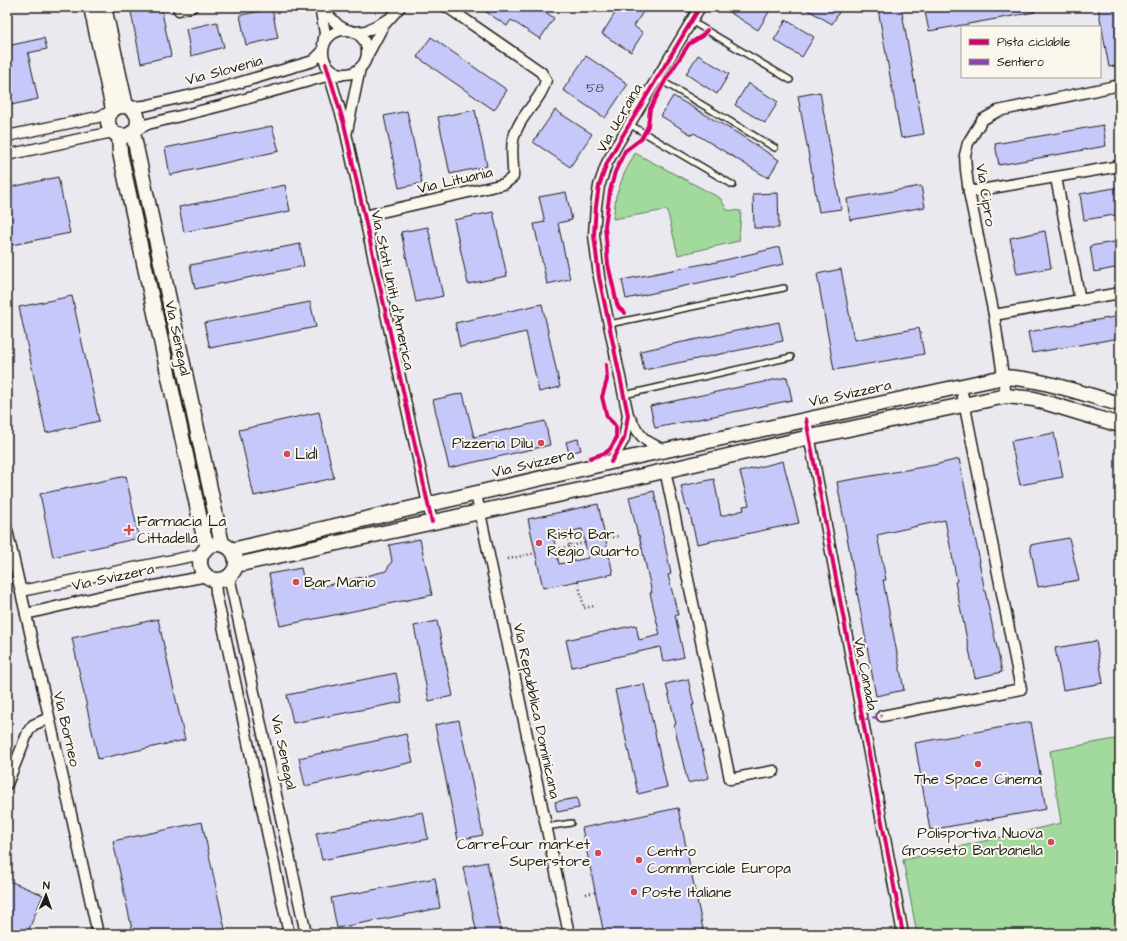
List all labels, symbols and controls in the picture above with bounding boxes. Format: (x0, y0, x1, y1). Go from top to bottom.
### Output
legend (961, 26, 1101, 78)
text: Pista ciclabile (997, 34, 1071, 51)
street label: Via Slovenia (183, 50, 265, 91)
text: Sentiero (997, 54, 1044, 71)
house number: 58 (586, 79, 604, 97)
street label: Via Ucraina (591, 80, 648, 157)
street label: Via Lituania (415, 162, 495, 199)
street label: Via Cipro (970, 162, 1001, 229)
street label: Via Stati Uniti d'America (365, 208, 420, 372)
street label: Via Senegal (158, 299, 196, 378)
street label: Via Svizzera (807, 374, 894, 412)
place label: Pizzeria Dilu (452, 433, 533, 454)
marker: Pizzeria Dilu (536, 438, 546, 448)
place label: Lidl (295, 444, 318, 465)
street label: Via Svizzera (490, 444, 577, 483)
marker: Lidl (282, 449, 292, 459)
place label: Farmacia La Cittadella (137, 511, 226, 549)
place label: Risto Bar Regio Quarto (547, 524, 640, 563)
marker: Farmacia La Cittadella (124, 525, 134, 535)
marker: Risto Bar Regio Quarto (534, 538, 544, 548)
street label: Via Svizzera (70, 558, 157, 596)
place label: Bar Mario (304, 572, 376, 593)
marker: Bar Mario (291, 577, 301, 587)
street label: Via Repubblica Dominicana (508, 621, 565, 801)
street label: Via Canada (848, 636, 883, 713)
street label: Via Borneo (48, 689, 86, 769)
street label: Via Senegal (264, 713, 302, 792)
marker: The Space Cinema (973, 759, 983, 769)
place label: The Space Cinema (914, 769, 1042, 790)
place label: Polisportiva Nuova Grosseto Barbanella (902, 823, 1043, 861)
place label: Carrefour market Superstore (457, 834, 590, 872)
marker: Polisportiva Nuova Grosseto Barbanella (1046, 837, 1056, 847)
place label: Centro Commerciale Europa (647, 841, 791, 879)
marker: Carrefour market Superstore (593, 848, 603, 858)
marker: Centro Commerciale Europa (634, 855, 644, 865)
north arrow (26, 875, 66, 915)
text: N (43, 878, 50, 893)
place label: Poste Italiane (642, 882, 732, 903)
marker: Poste Italiane (629, 887, 639, 897)

